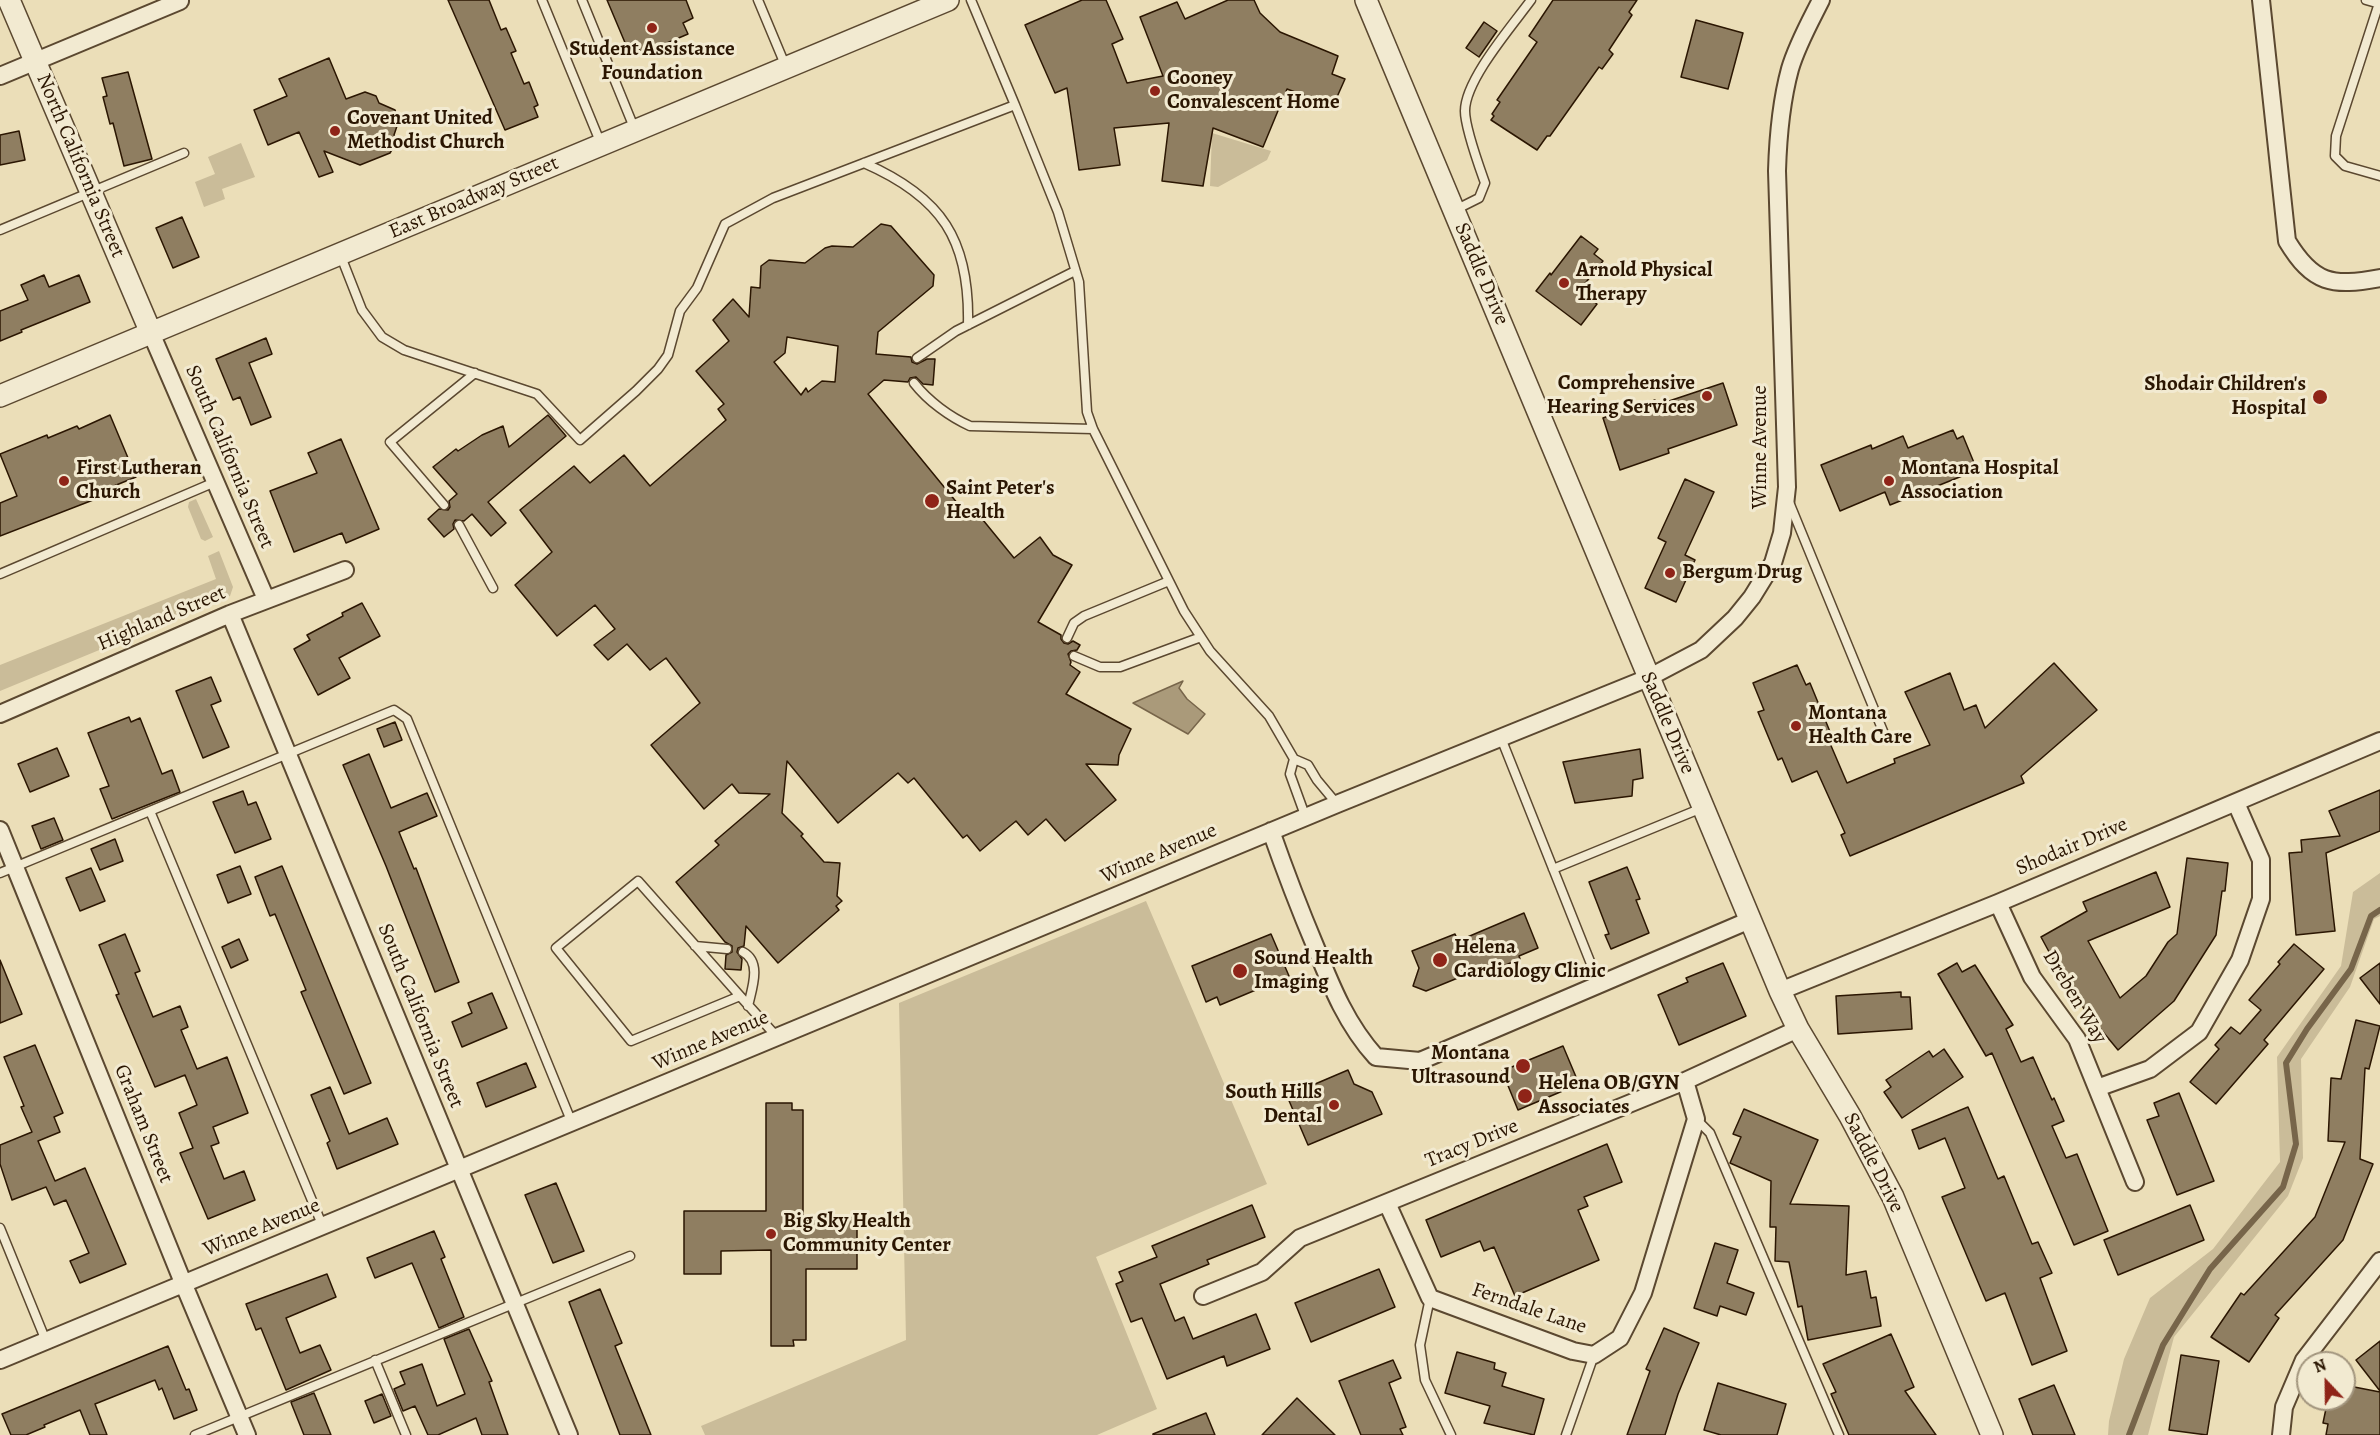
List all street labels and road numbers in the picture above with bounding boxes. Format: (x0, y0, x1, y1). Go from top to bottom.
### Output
street label: North California Street (30, 70, 130, 262)
street label: East Broadway Street (385, 151, 563, 245)
street label: Saddle Drive (1448, 219, 1514, 329)
street label: South California Street (179, 361, 279, 553)
street label: Winne Avenue (1748, 385, 1774, 509)
street label: Highland Street (94, 581, 230, 657)
street label: Saddle Drive (1634, 668, 1700, 778)
street label: Shodair Drive (2012, 812, 2132, 882)
street label: Winne Avenue (1097, 818, 1221, 890)
street label: South California Street (371, 920, 469, 1112)
street label: Dreben Way (2036, 946, 2112, 1048)
street label: Winne Avenue (649, 1005, 773, 1077)
street label: Graham Street (108, 1061, 178, 1187)
street label: Saddle Drive (1837, 1109, 1909, 1217)
street label: Tracy Drive (1422, 1114, 1522, 1174)
street label: Winne Avenue (200, 1193, 324, 1263)
street label: Ferndale Lane (1468, 1278, 1590, 1340)

